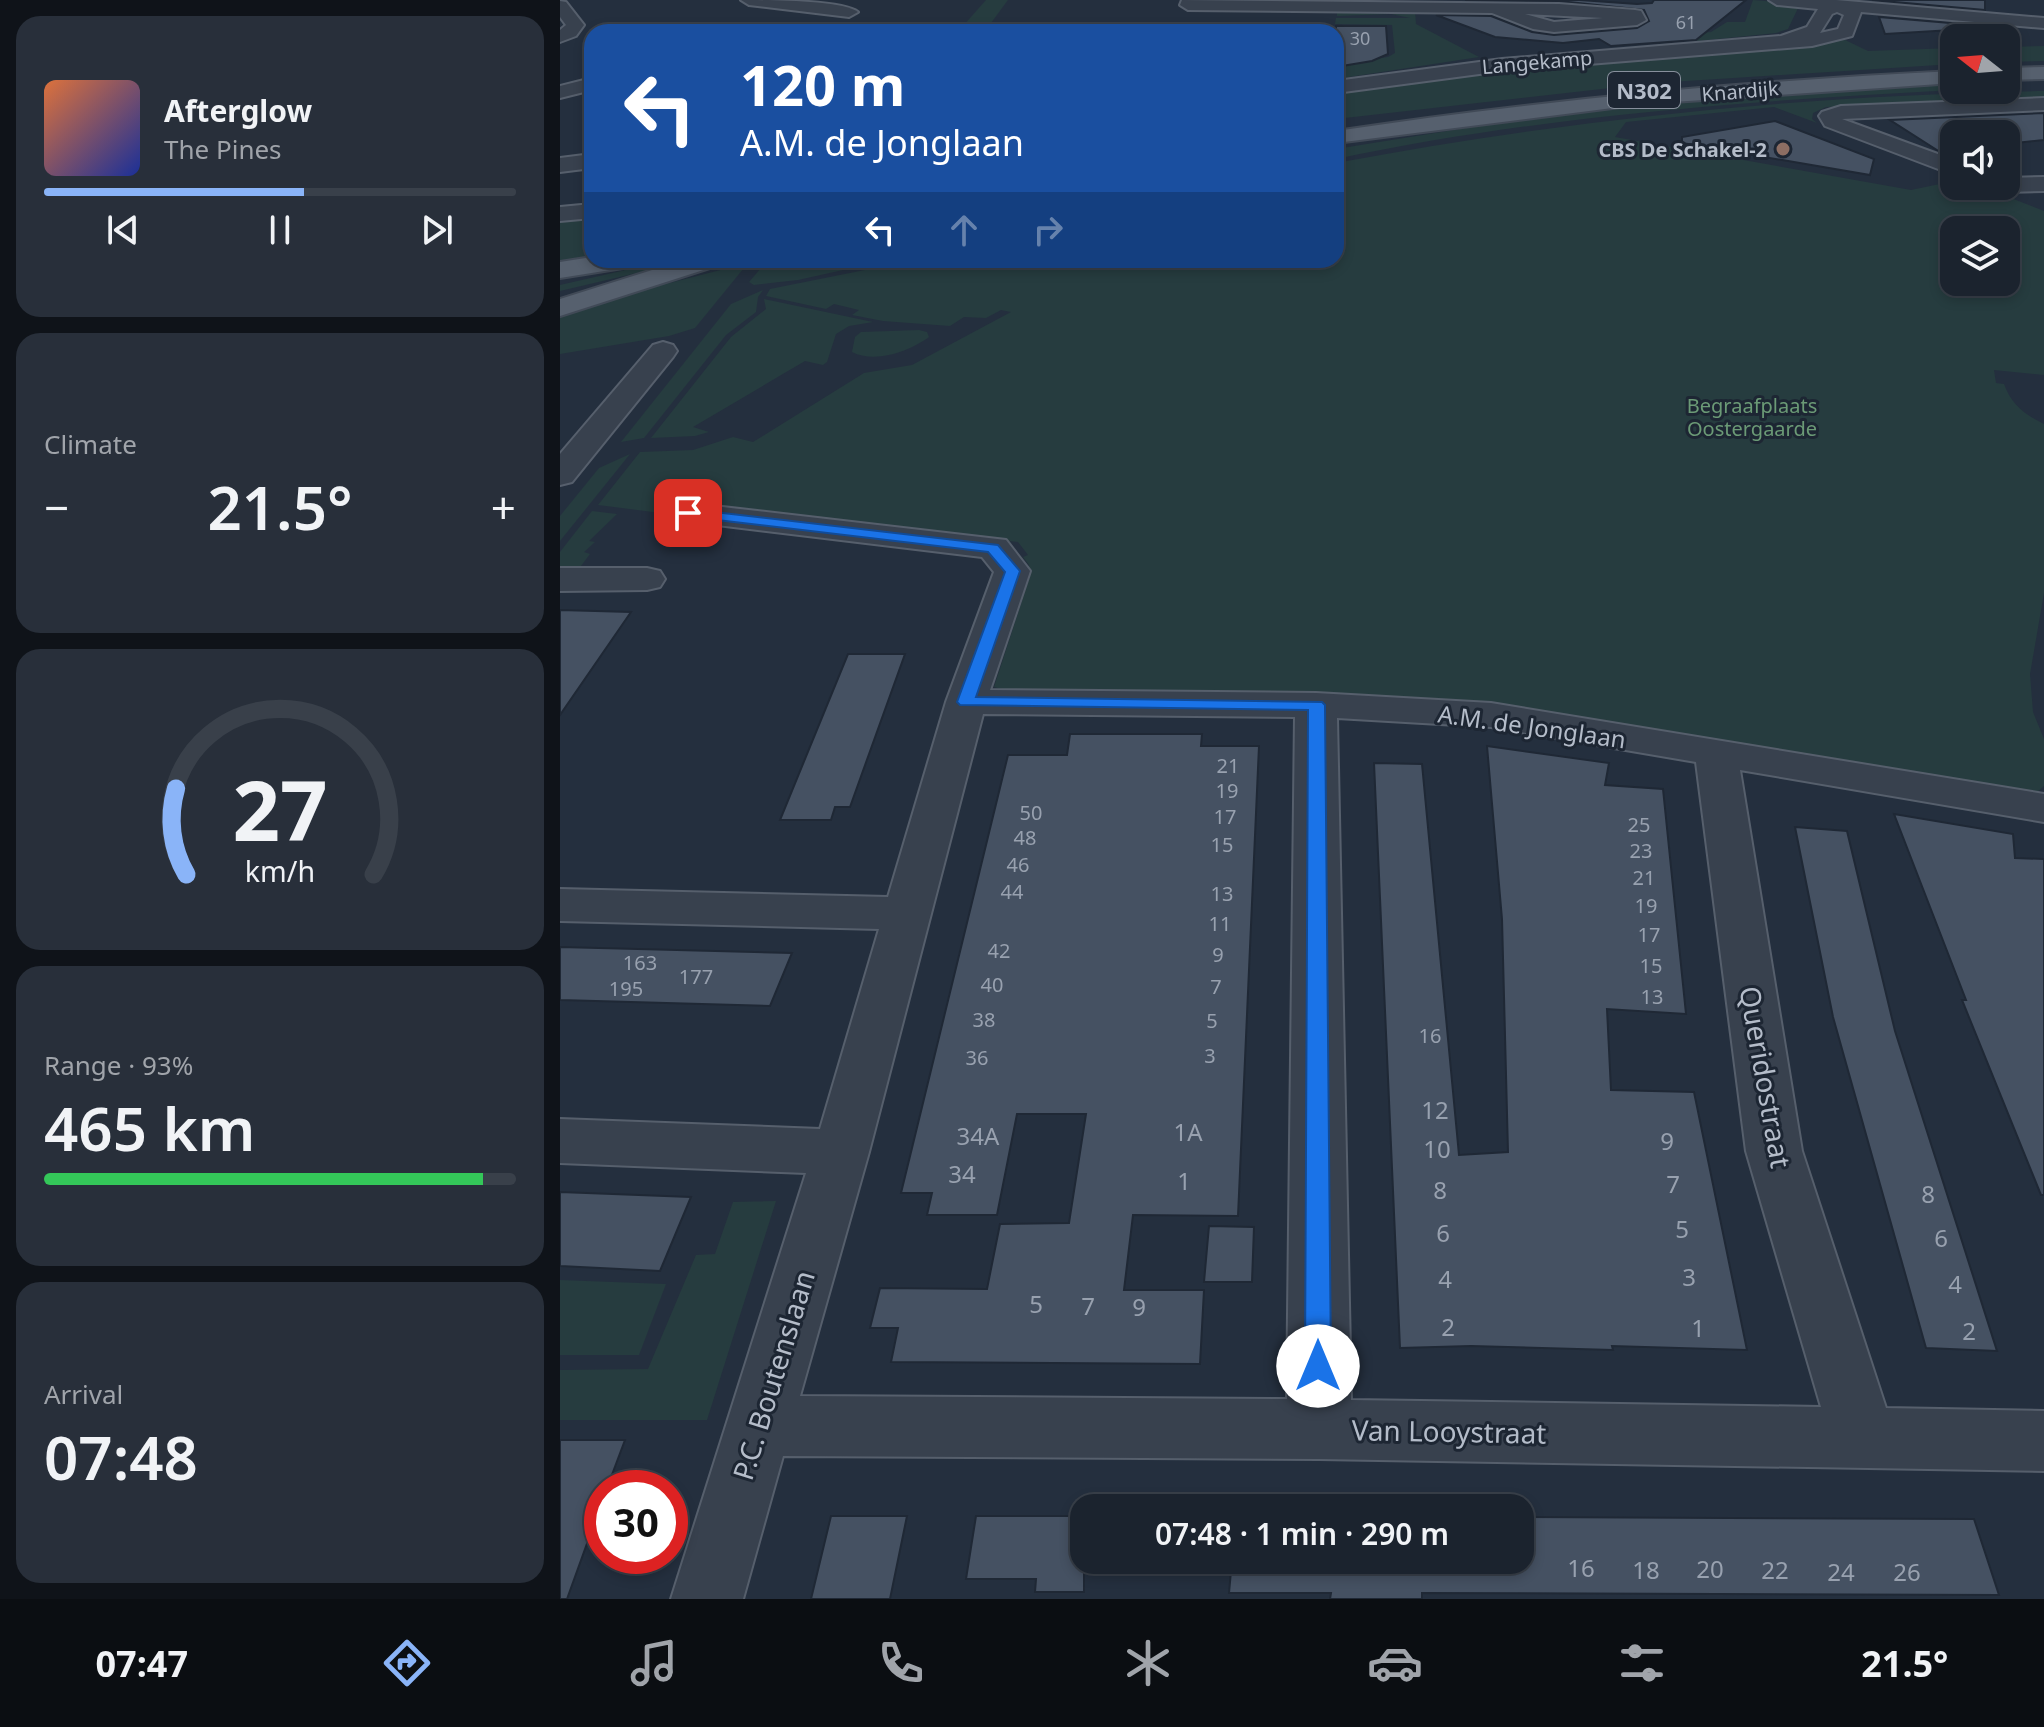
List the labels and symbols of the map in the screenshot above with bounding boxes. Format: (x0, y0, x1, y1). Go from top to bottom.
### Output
house number: 61 (1676, 10, 1696, 34)
north arrow (1940, 24, 2020, 104)
house number: 30 (1350, 26, 1370, 50)
street label: Langekamp (1481, 44, 1593, 80)
road number: N302 (1608, 72, 1680, 108)
street label: Knardijk (1700, 74, 1780, 108)
place label: CBS De Schakel-2 (1598, 136, 1767, 163)
marker: CBS De Schakel-2 (1774, 140, 1792, 158)
park label: Begraafplaats Oostergaarde (1687, 392, 1817, 442)
pin (654, 479, 722, 547)
street label: A.M. de Jonglaan (1436, 696, 1628, 756)
house number: 21 (1217, 752, 1239, 779)
house number: 19 (1216, 777, 1238, 804)
house number: 50 (1020, 799, 1042, 826)
house number: 17 (1214, 803, 1236, 830)
house number: 25 (1628, 811, 1650, 838)
house number: 48 (1014, 824, 1036, 851)
house number: 15 (1211, 831, 1233, 858)
house number: 23 (1630, 837, 1652, 864)
house number: 46 (1007, 851, 1029, 878)
house number: 21 (1633, 864, 1655, 891)
house number: 44 (1001, 878, 1024, 905)
house number: 13 (1211, 880, 1233, 907)
house number: 19 (1635, 892, 1657, 919)
house number: 11 (1209, 910, 1231, 937)
house number: 17 (1638, 921, 1660, 948)
house number: 42 (988, 937, 1010, 964)
house number: 9 (1212, 941, 1224, 968)
house number: 163 (623, 949, 657, 976)
house number: 15 (1640, 952, 1662, 979)
house number: 177 (679, 963, 713, 990)
house number: 40 (981, 971, 1003, 998)
house number: 7 (1210, 973, 1222, 1000)
house number: 195 (609, 975, 643, 1002)
house number: 13 (1641, 983, 1663, 1010)
street label: Queridostraat (1731, 983, 1801, 1171)
house number: 38 (973, 1006, 995, 1033)
house number: 5 (1206, 1007, 1218, 1034)
house number: 16 (1419, 1022, 1441, 1049)
house number: 3 (1204, 1042, 1216, 1069)
house number: 36 (966, 1044, 988, 1071)
house number: 12 (1421, 1093, 1449, 1126)
house number: 1A (1173, 1115, 1203, 1148)
house number: 34A (957, 1119, 1000, 1152)
house number: 9 (1660, 1124, 1674, 1157)
house number: 10 (1423, 1132, 1451, 1165)
house number: 34 (948, 1157, 976, 1190)
house number: 1 (1177, 1164, 1191, 1197)
house number: 7 (1666, 1167, 1680, 1200)
house number: 8 (1433, 1173, 1447, 1206)
house number: 8 (1921, 1177, 1935, 1210)
house number: 5 (1675, 1212, 1689, 1245)
house number: 6 (1436, 1216, 1450, 1249)
house number: 6 (1934, 1221, 1948, 1254)
house number: 3 (1682, 1260, 1696, 1293)
house number: 4 (1438, 1262, 1452, 1295)
street label: P.C. Boutenslaan (723, 1266, 823, 1484)
house number: 4 (1948, 1267, 1962, 1300)
house number: 5 (1029, 1287, 1043, 1320)
house number: 7 (1081, 1289, 1095, 1322)
house number: 9 (1132, 1290, 1146, 1323)
house number: 2 (1441, 1310, 1455, 1343)
house number: 1 (1691, 1311, 1705, 1344)
house number: 2 (1962, 1314, 1976, 1347)
position arrow (1276, 1324, 1360, 1408)
street label: Van Looystraat (1351, 1410, 1547, 1452)
speed limit sign: 30 (584, 1470, 688, 1574)
house number: 16 (1567, 1551, 1595, 1584)
house number: 20 (1696, 1552, 1724, 1585)
house number: 18 (1632, 1553, 1660, 1586)
house number: 22 (1761, 1553, 1789, 1586)
house number: 24 (1827, 1555, 1855, 1588)
house number: 26 (1893, 1555, 1921, 1588)

